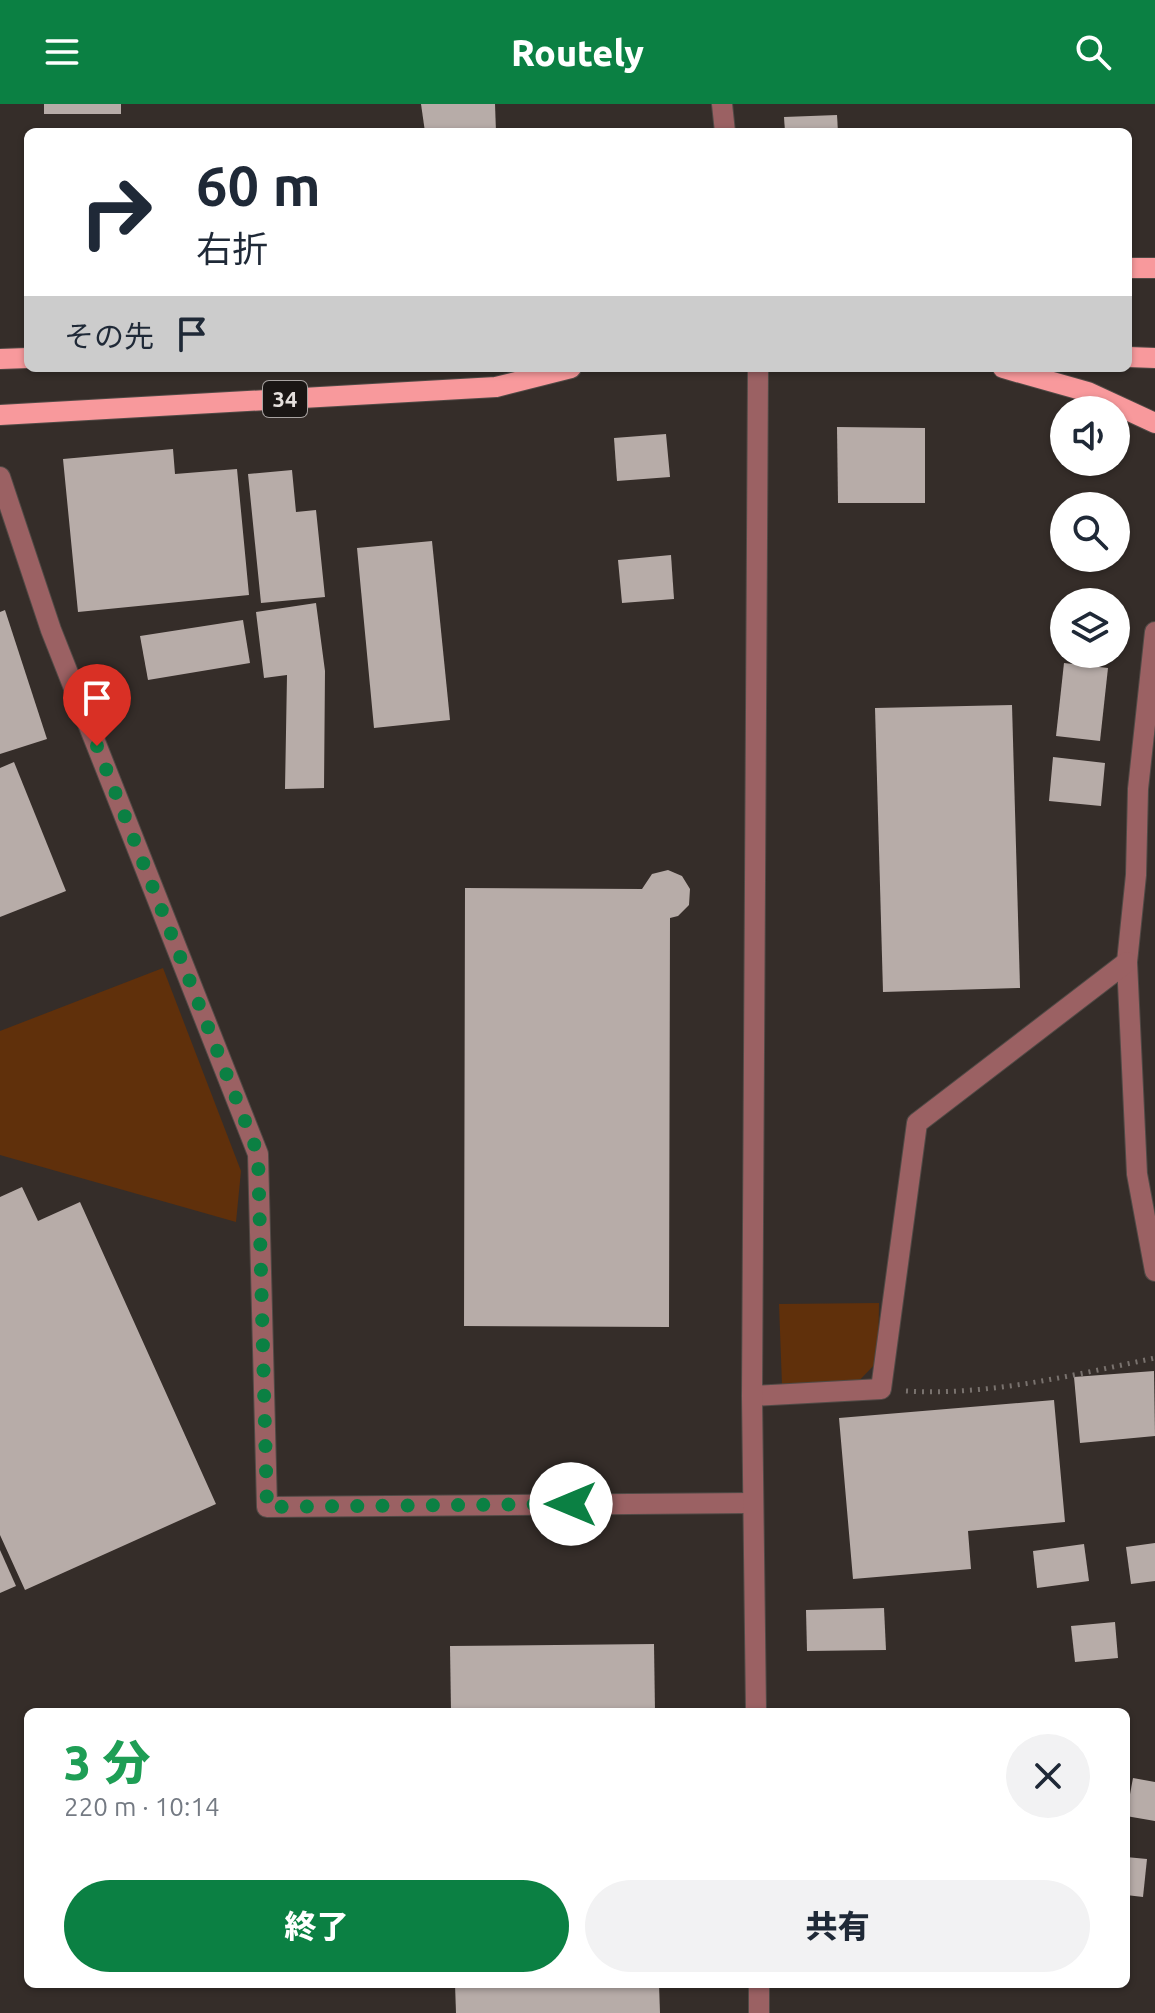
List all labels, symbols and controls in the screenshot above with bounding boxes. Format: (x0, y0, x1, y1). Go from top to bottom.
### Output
icon: menu (40, 30, 84, 74)
icon: search (1071, 30, 1115, 74)
text: Routely (511, 32, 644, 73)
text: 60 m (196, 154, 321, 217)
icon: right (64, 160, 168, 264)
text: 右折 (196, 228, 268, 269)
icon: arrive (170, 312, 214, 356)
text: その先 (64, 319, 154, 353)
road number: 34 (263, 381, 307, 417)
map controls (1050, 396, 1130, 668)
button: sound (1050, 396, 1130, 476)
button: search (1050, 492, 1130, 572)
button: layers (1050, 588, 1130, 668)
pin (63, 664, 131, 746)
icon: arrive (75, 676, 119, 720)
position arrow (529, 1462, 613, 1546)
button: close (1006, 1734, 1090, 1818)
text: 3 分 (64, 1735, 151, 1789)
text: 220 m · 10:14 (64, 1792, 220, 1821)
button: 終了 (64, 1880, 569, 1972)
button: 共有 (585, 1880, 1090, 1972)

